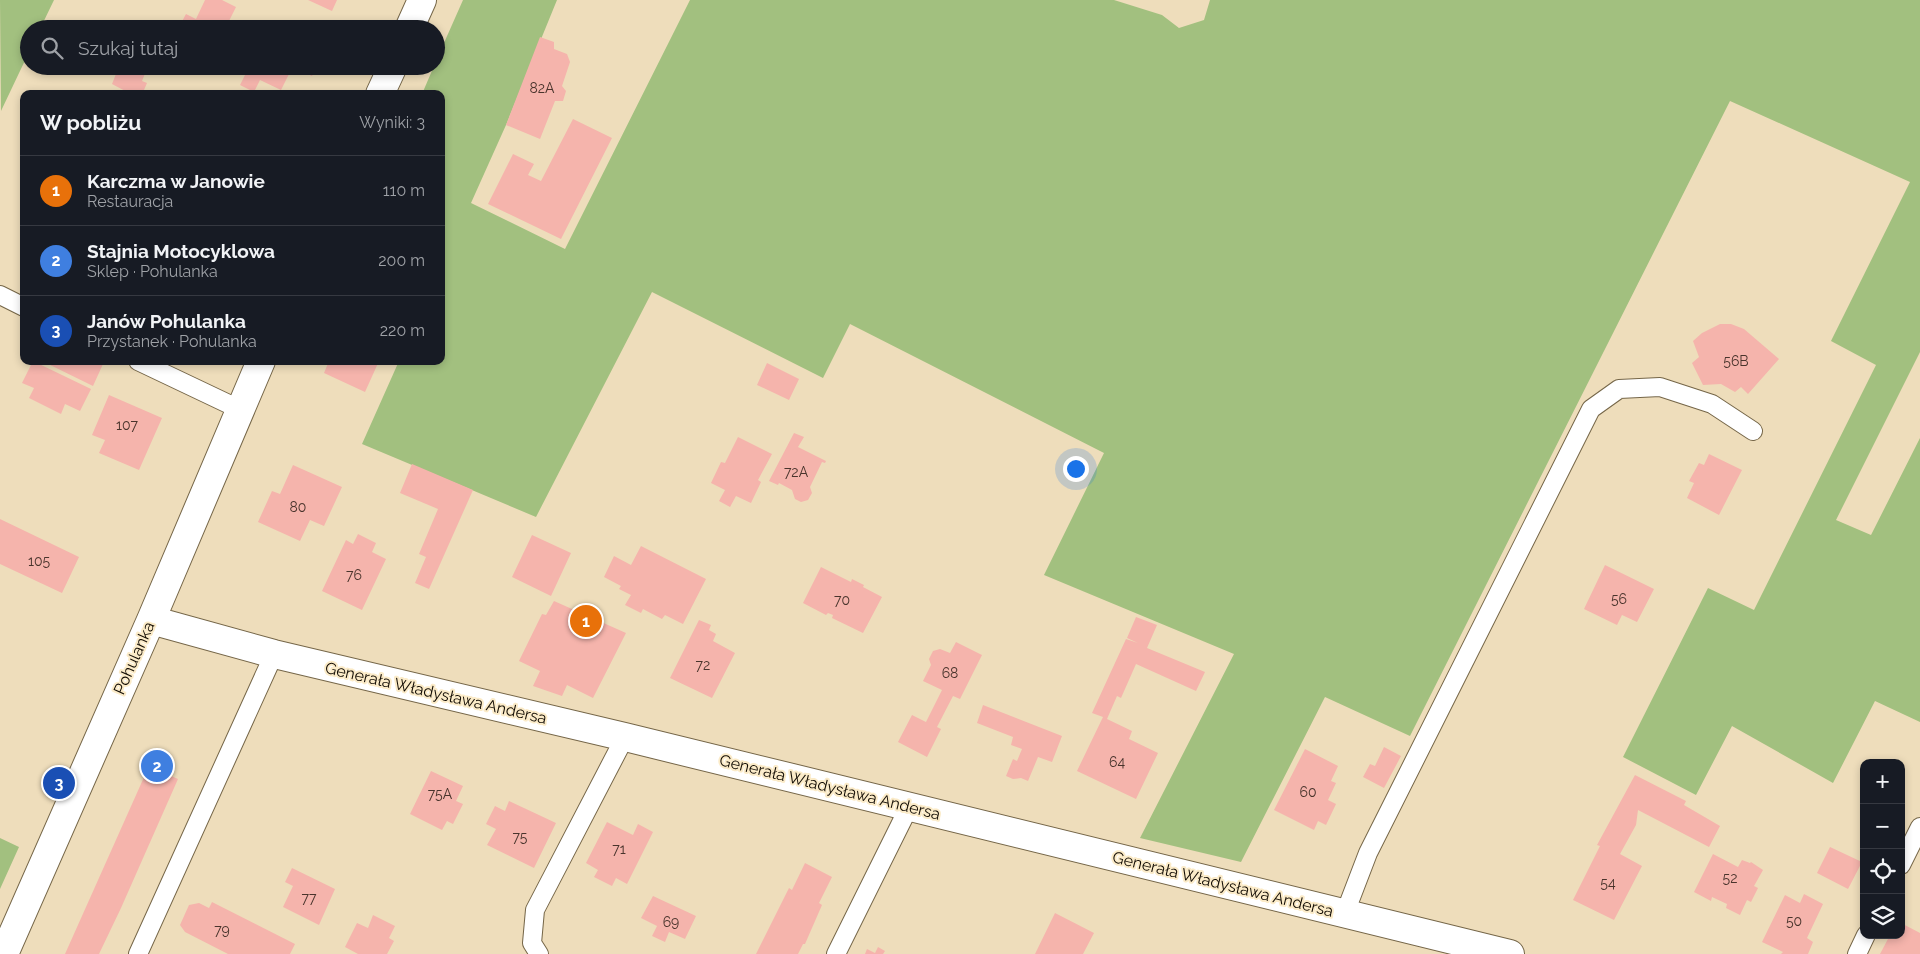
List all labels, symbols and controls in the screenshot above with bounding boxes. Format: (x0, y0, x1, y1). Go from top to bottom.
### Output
search box (20, 20, 445, 75)
icon: search (38, 34, 66, 62)
text: Szukaj tutaj (78, 37, 178, 59)
house number: 82A (529, 80, 555, 96)
text: W pobliżu (40, 110, 141, 135)
text: Wyniki: 3 (359, 113, 425, 132)
text: Karczma w Janowie (87, 170, 265, 192)
text: 1 (52, 181, 60, 200)
text: 110 m (383, 181, 425, 200)
text: Restauracja (87, 192, 173, 211)
text: Stajnia Motocyklowa (87, 240, 275, 262)
text: 2 (51, 251, 61, 270)
text: 200 m (378, 251, 425, 270)
text: Sklep · Pohulanka (87, 262, 218, 281)
text: Janów Pohulanka (87, 310, 246, 332)
text: 3 (52, 321, 60, 340)
text: 220 m (380, 321, 425, 340)
text: Przystanek · Pohulanka (87, 332, 257, 351)
house number: 56B (1723, 353, 1749, 369)
house number: 107 (116, 417, 138, 433)
your location (1063, 456, 1089, 482)
house number: 72A (784, 464, 809, 480)
house number: 80 (290, 499, 306, 515)
house number: 105 (28, 553, 50, 569)
house number: 76 (346, 567, 362, 583)
house number: 56 (1611, 591, 1627, 607)
house number: 70 (834, 592, 850, 608)
pin: 1 (570, 602, 602, 640)
street label: Pohulanka (110, 619, 158, 697)
house number: 72 (696, 657, 710, 673)
street label: Generała Władysława Andersa (323, 658, 549, 728)
house number: 68 (942, 665, 958, 681)
pin: 2 (141, 747, 173, 785)
street label: Generała Władysława Andersa (718, 750, 942, 824)
house number: 64 (1109, 754, 1125, 770)
map controls (1860, 759, 1905, 939)
button: + (1860, 759, 1905, 804)
pin: 3 (43, 764, 75, 802)
house number: 60 (1299, 784, 1317, 800)
house number: 75A (428, 786, 453, 802)
button: − (1860, 804, 1905, 849)
house number: 75 (513, 829, 528, 845)
house number: 71 (612, 841, 626, 857)
street label: Generała Władysława Andersa (1111, 847, 1335, 921)
button: locate (1860, 849, 1905, 894)
house number: 52 (1723, 870, 1737, 886)
house number: 54 (1600, 875, 1616, 891)
house number: 77 (302, 890, 317, 906)
button: layers (1860, 894, 1905, 939)
house number: 50 (1786, 913, 1802, 929)
house number: 69 (663, 914, 679, 930)
house number: 79 (214, 922, 230, 938)

